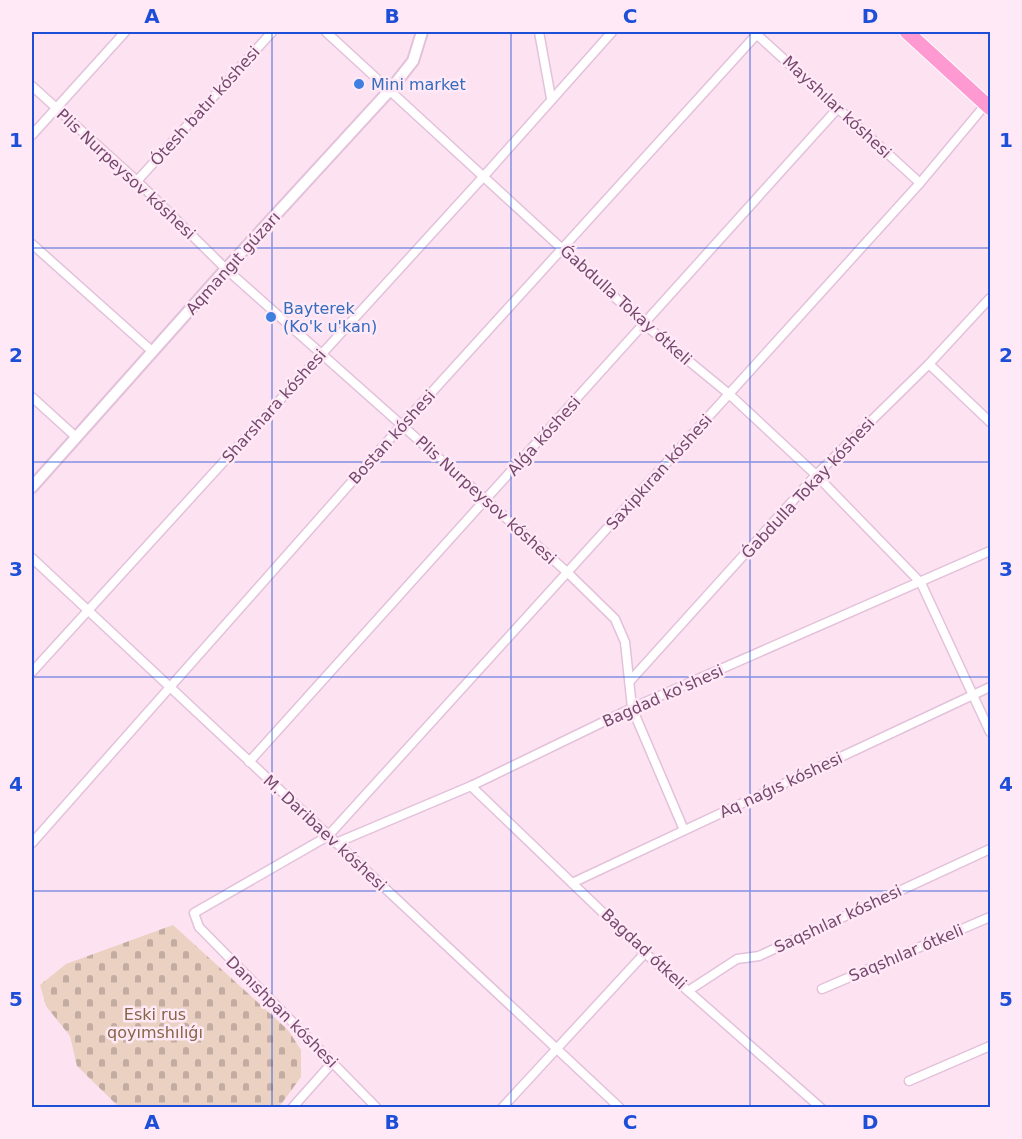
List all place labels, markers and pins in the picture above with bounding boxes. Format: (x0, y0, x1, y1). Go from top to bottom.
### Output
place label: Mini market (371, 75, 466, 94)
marker: Mini market (352, 77, 366, 91)
place label: Bayterek (Ko'k u'kan) (283, 299, 377, 336)
marker: Bayterek (Ko'k u'kan) (264, 310, 278, 324)

